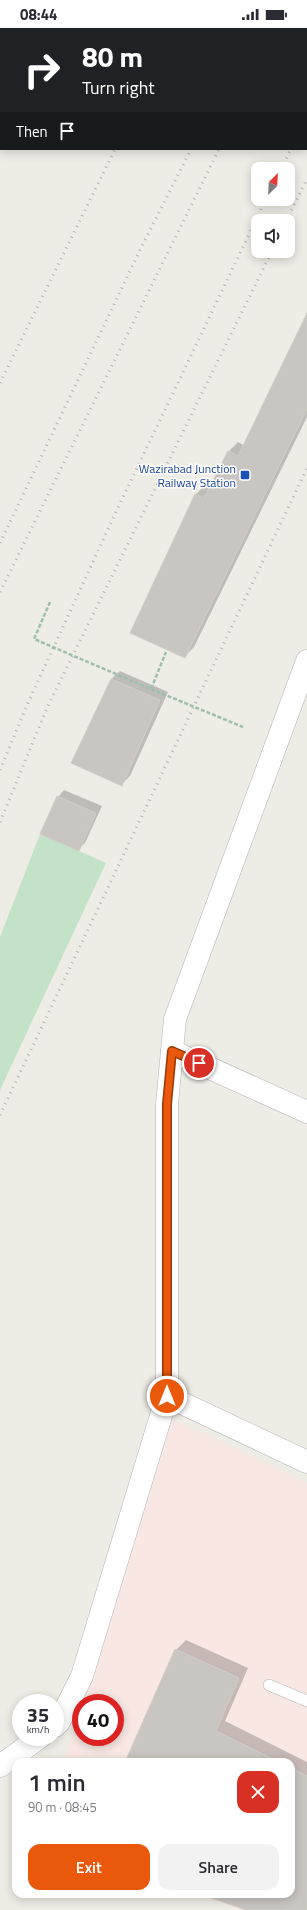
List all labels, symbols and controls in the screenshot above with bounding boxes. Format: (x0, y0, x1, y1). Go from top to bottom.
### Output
text: 08:44 (20, 3, 57, 26)
text: 80 m (82, 35, 143, 78)
icon: right (16, 44, 68, 96)
text: Turn right (82, 74, 155, 101)
text: Then (16, 120, 48, 143)
icon: arrive (56, 120, 78, 142)
north arrow (251, 162, 295, 206)
map controls (251, 162, 295, 258)
button: sound (251, 214, 295, 258)
place label: Wazirabad Junction Railway Station (139, 459, 236, 492)
marker: Wazirabad Junction Railway Station (239, 469, 251, 481)
pin (182, 1046, 216, 1080)
icon: arrive (188, 1052, 210, 1074)
position arrow (146, 1375, 188, 1417)
speed limit sign: 40 (72, 1694, 124, 1746)
text: 35 (27, 1699, 49, 1730)
text: km/h (27, 1722, 49, 1737)
text: 1 min (28, 1764, 86, 1800)
button: close (237, 1771, 279, 1813)
text: 90 m · 08:45 (28, 1797, 97, 1817)
button: Exit (28, 1844, 150, 1890)
button: Share (158, 1844, 279, 1890)

